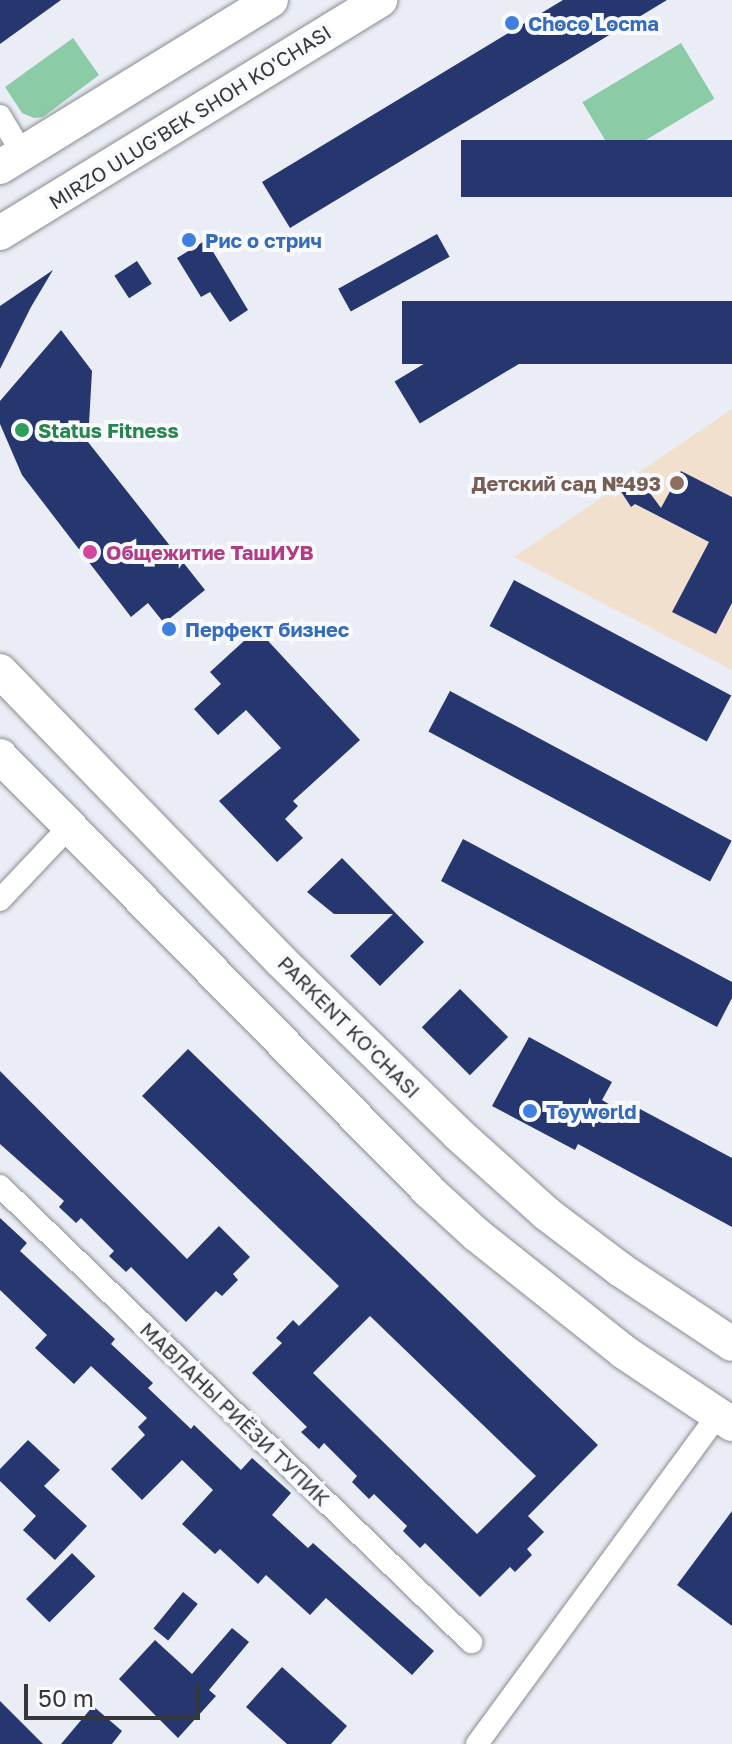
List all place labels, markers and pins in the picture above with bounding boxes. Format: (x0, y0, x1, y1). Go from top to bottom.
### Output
place label: Choco Locma (528, 11, 659, 35)
marker: Choco Locma (503, 14, 521, 32)
place label: Рис о стрич (205, 228, 322, 252)
marker: Рис о стрич (180, 231, 198, 249)
place label: Status Fitness (38, 418, 179, 442)
marker: Status Fitness (13, 421, 31, 439)
place label: Детский сад №493 (471, 471, 661, 495)
marker: Детский сад №493 (668, 474, 686, 492)
place label: Общежитие ТашИУВ (106, 540, 314, 564)
marker: Общежитие ТашИУВ (81, 543, 99, 561)
place label: Перфект бизнес (185, 617, 349, 641)
marker: Перфект бизнес (160, 620, 178, 638)
place label: Toyworld (546, 1099, 637, 1123)
marker: Toyworld (521, 1102, 539, 1120)

